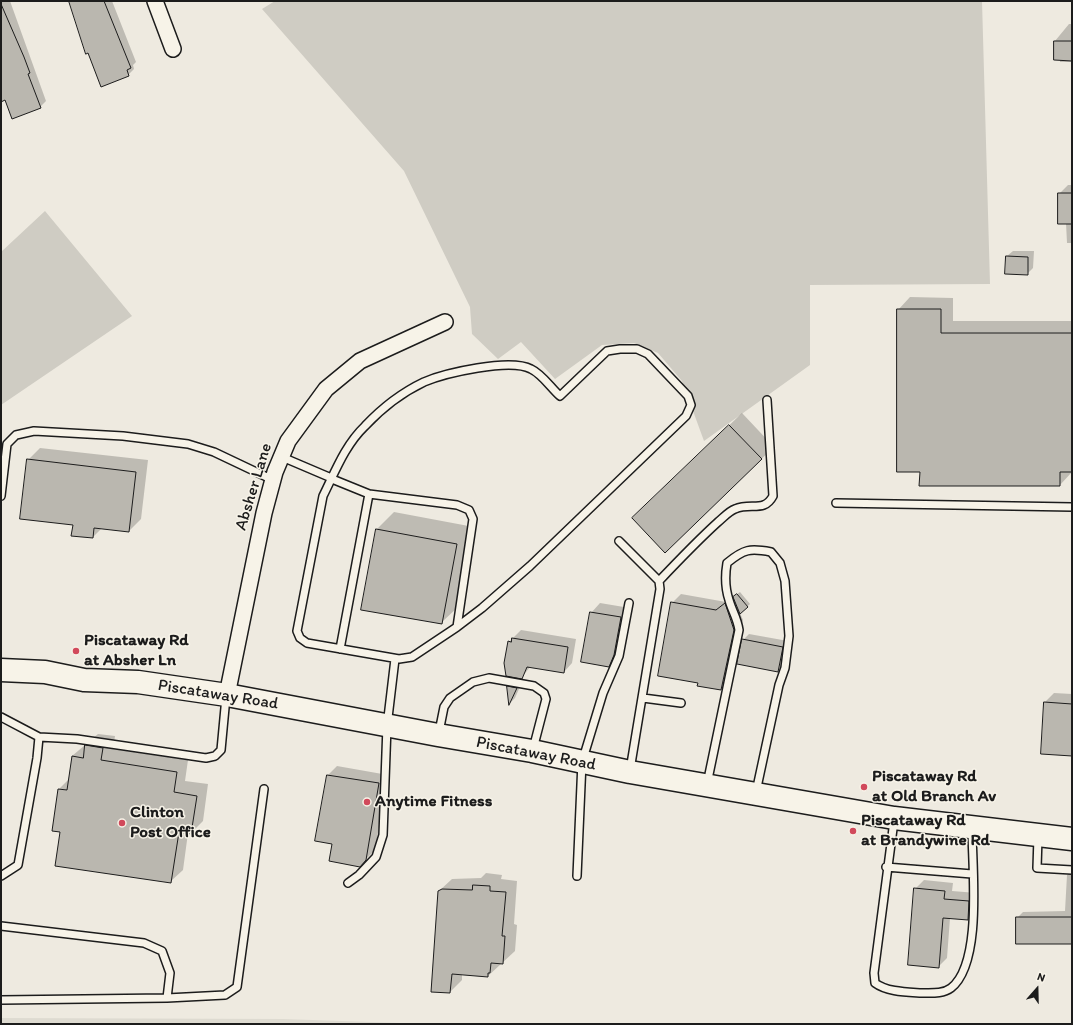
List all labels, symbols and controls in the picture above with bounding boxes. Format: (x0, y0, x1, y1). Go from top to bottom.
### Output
street label: Absher Lane (231, 441, 277, 533)
place label: Piscataway Rd at Absher Ln (84, 631, 189, 671)
marker: Piscataway Rd at Absher Ln (71, 646, 81, 656)
street label: Piscataway Road (156, 675, 280, 715)
street label: Piscataway Road (474, 732, 598, 776)
place label: Piscataway Rd at Old Branch Av (872, 767, 996, 807)
marker: Piscataway Rd at Old Branch Av (859, 782, 869, 792)
place label: Anytime Fitness (375, 792, 492, 812)
marker: Anytime Fitness (362, 797, 372, 807)
place label: Clinton Post Office (130, 803, 211, 843)
place label: Piscataway Rd at Brandywine Rd (861, 811, 990, 851)
marker: Clinton Post Office (117, 818, 127, 828)
marker: Piscataway Rd at Brandywine Rd (848, 826, 858, 836)
north arrow (1017, 969, 1057, 1009)
text: N (1036, 970, 1047, 985)

